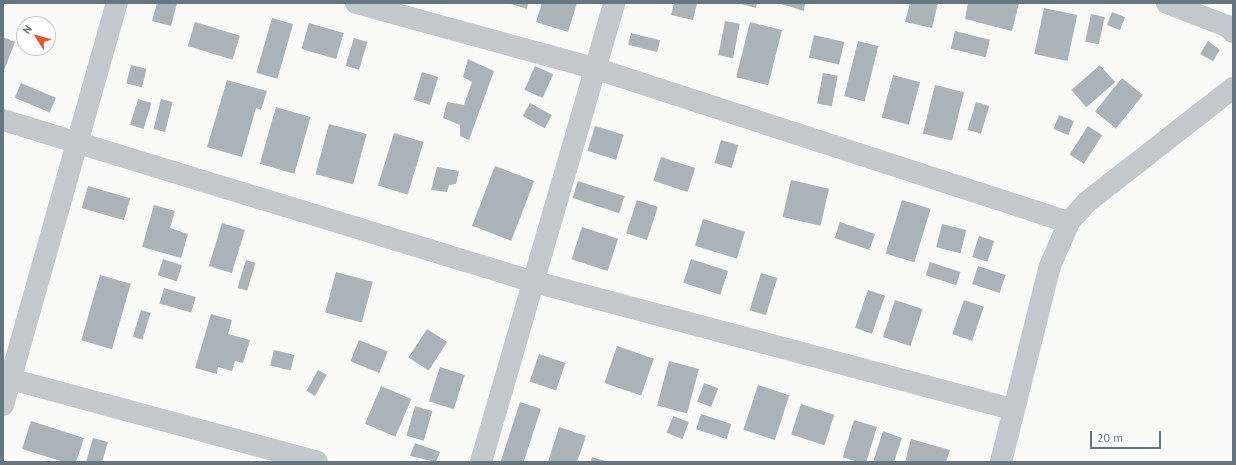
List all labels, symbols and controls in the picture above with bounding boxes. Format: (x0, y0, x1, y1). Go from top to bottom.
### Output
north arrow (16, 16, 56, 56)
text: N (19, 22, 35, 36)
scale bar (1092, 423, 1163, 449)
text: 20 m (1097, 430, 1123, 445)

